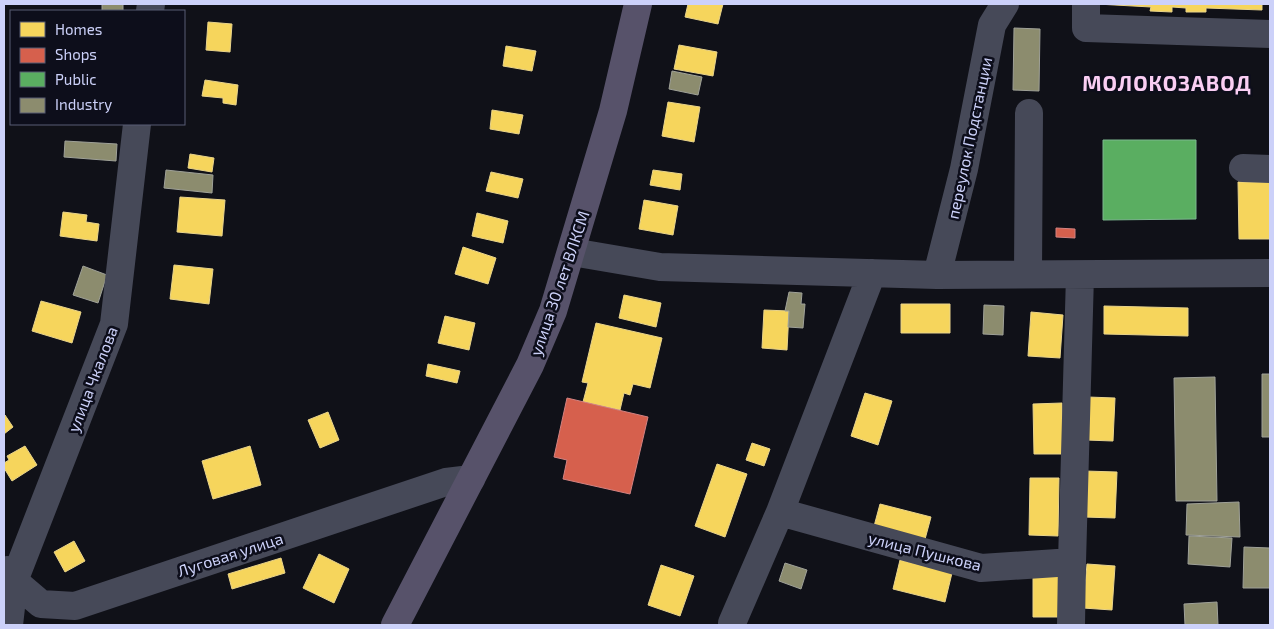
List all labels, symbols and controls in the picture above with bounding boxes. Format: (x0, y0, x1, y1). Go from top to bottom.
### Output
legend (10, 10, 185, 125)
text: Homes (55, 20, 102, 38)
text: Shops (55, 45, 97, 63)
street label: переулок Подстанции (943, 55, 996, 221)
text: Public (55, 70, 96, 88)
district label: МОЛОКОЗАВОД (1082, 70, 1252, 95)
text: Industry (55, 95, 112, 113)
street label: улица 30 лет ВЛКСМ (525, 208, 594, 358)
street label: улица Чкалова (63, 324, 122, 435)
street label: Луговая улица (175, 528, 286, 581)
street label: улица Пушкова (866, 528, 983, 575)

